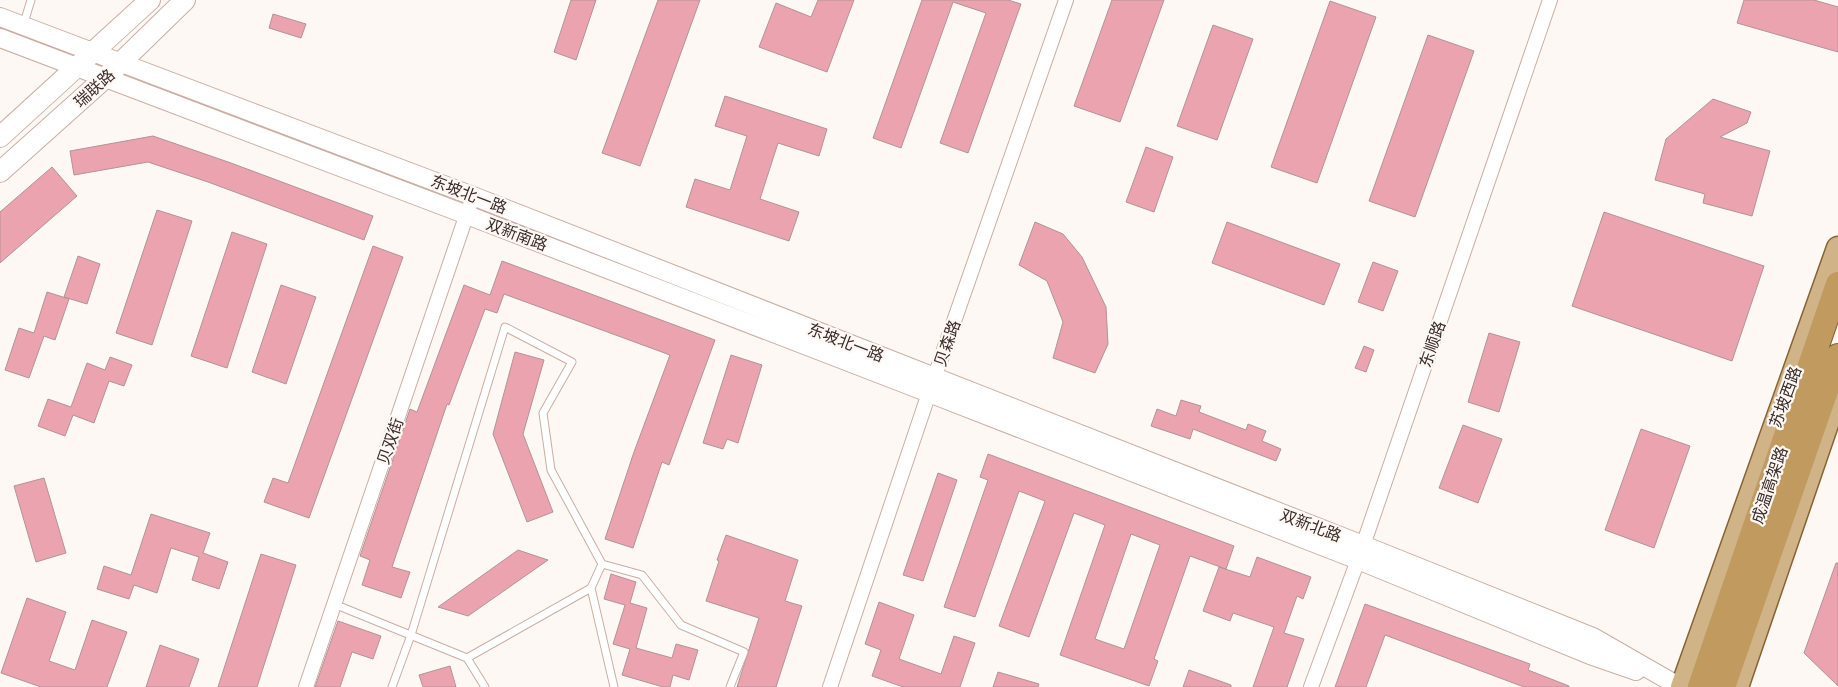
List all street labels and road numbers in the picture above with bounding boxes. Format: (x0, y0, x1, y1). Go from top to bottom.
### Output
street label: 瑞联路 (70, 65, 119, 111)
street label: 东坡北一路 (428, 171, 510, 218)
street label: 双新南路 (484, 214, 550, 255)
street label: 贝森路 (931, 317, 964, 369)
street label: 东顺路 (1416, 318, 1449, 370)
street label: 东坡北一路 (805, 319, 887, 366)
street label: 苏坡西路 (1766, 364, 1805, 430)
street label: 贝双街 (374, 415, 407, 467)
street label: 成温高架路 (1747, 444, 1791, 526)
street label: 双新北路 (1278, 505, 1344, 546)

